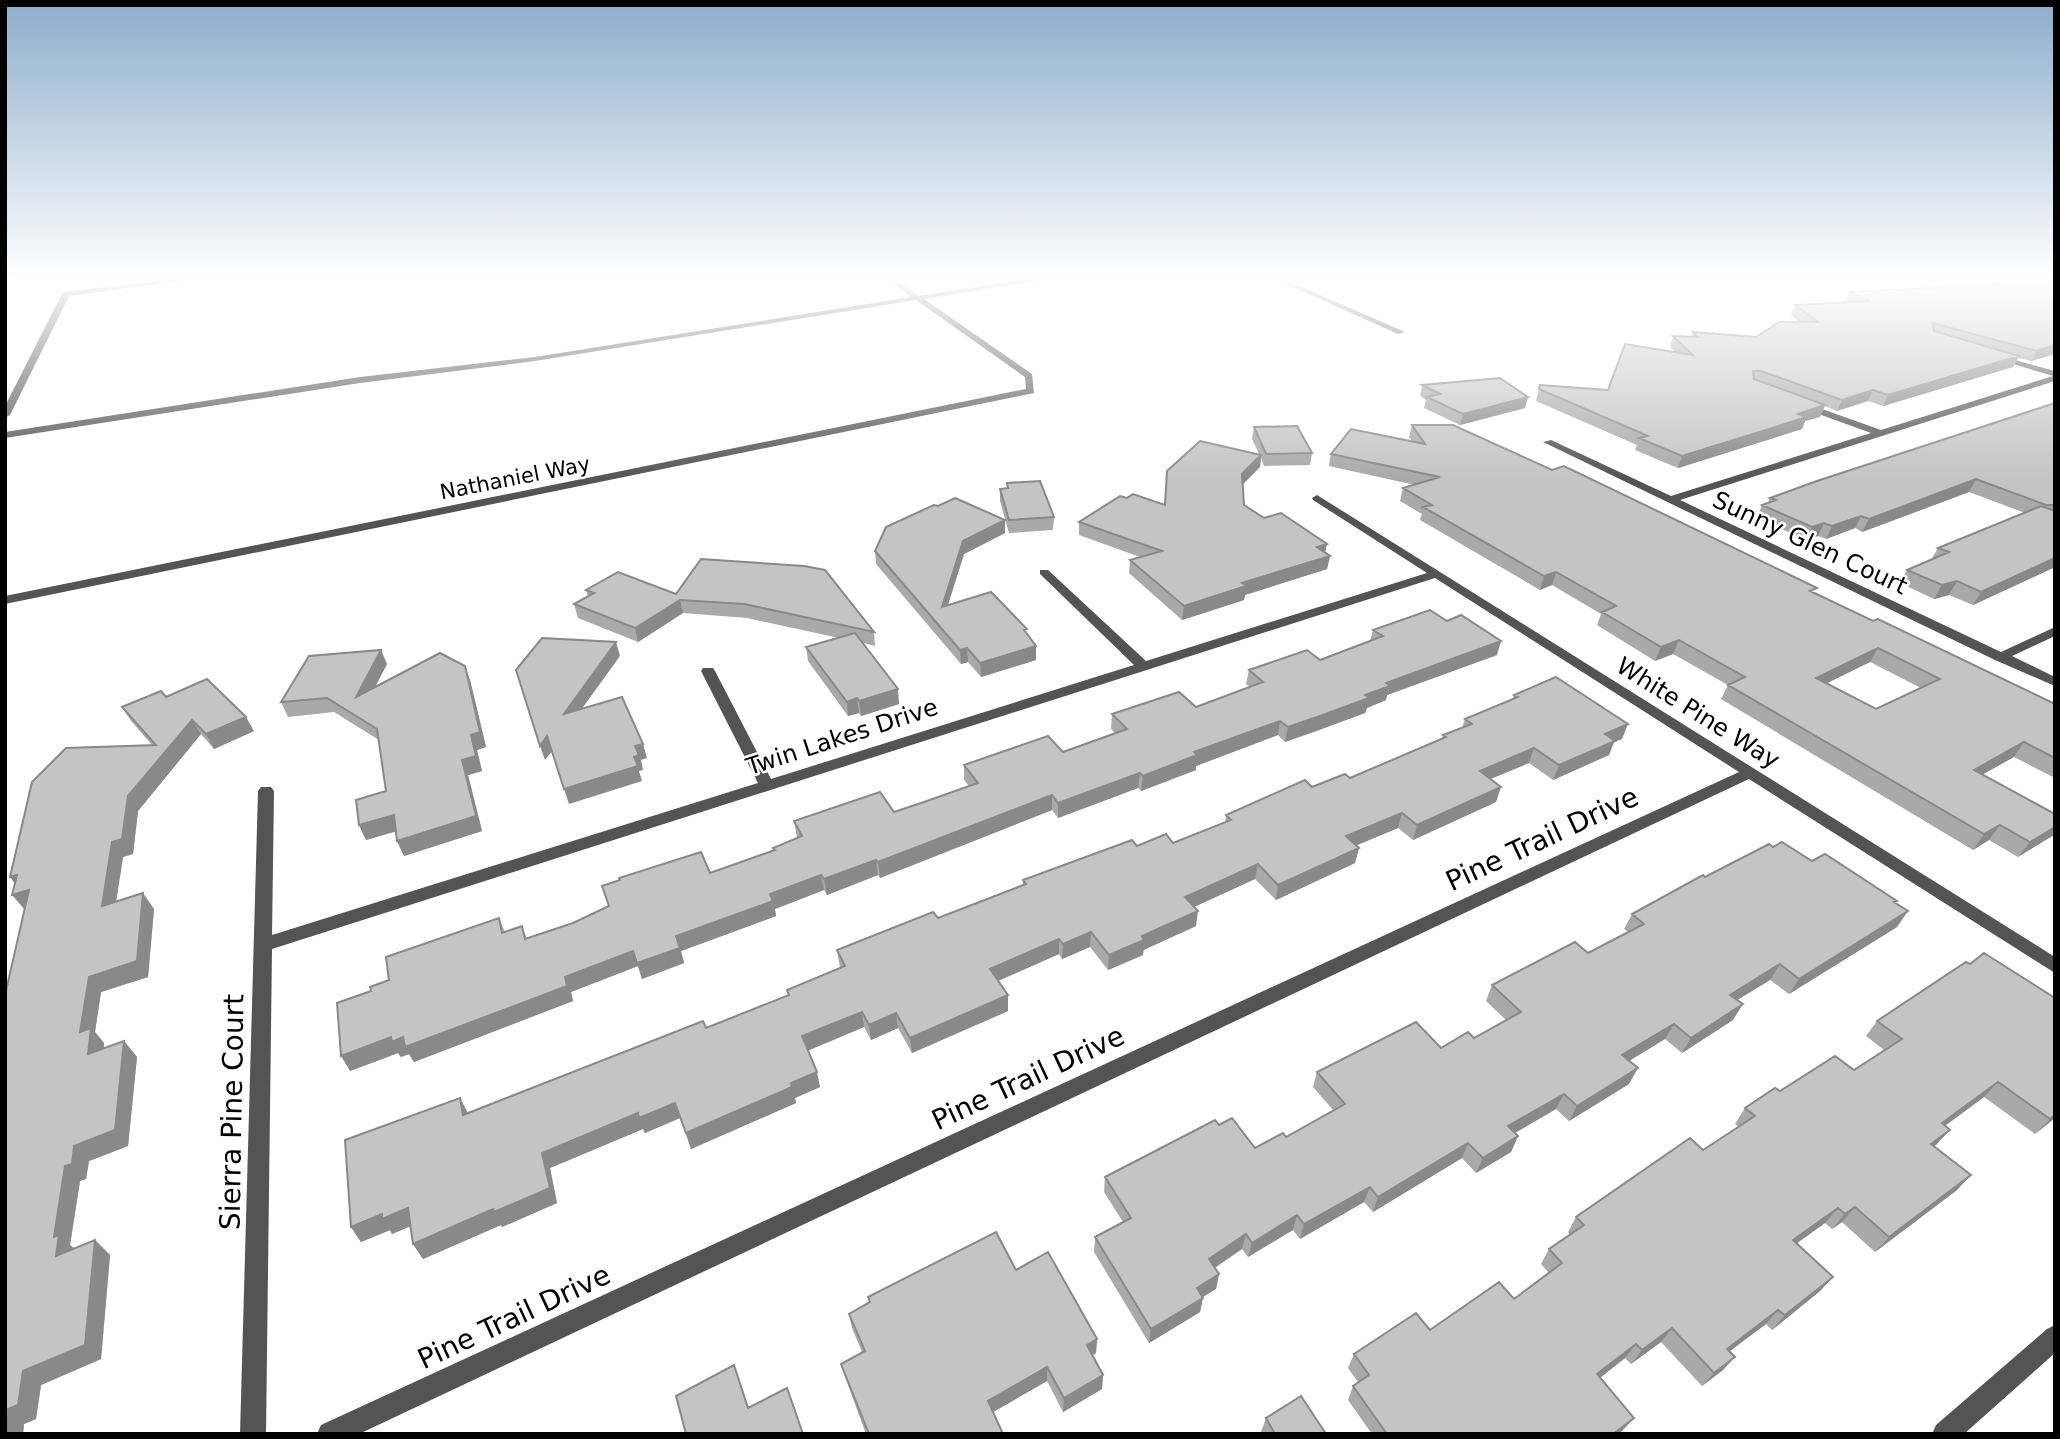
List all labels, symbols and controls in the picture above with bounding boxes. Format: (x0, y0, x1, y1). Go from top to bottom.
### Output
street label: Nathaniel Way (438, 452, 592, 504)
street label: Sunny Glen Court (1708, 486, 1912, 600)
street label: White Pine Way (1611, 652, 1785, 774)
street label: Twin Lakes Drive (742, 693, 941, 781)
street label: Pine Trail Drive (1440, 780, 1644, 898)
street label: Sierra Pine Court (213, 994, 251, 1230)
street label: Pine Trail Drive (926, 1019, 1130, 1137)
street label: Pine Trail Drive (412, 1258, 616, 1376)

